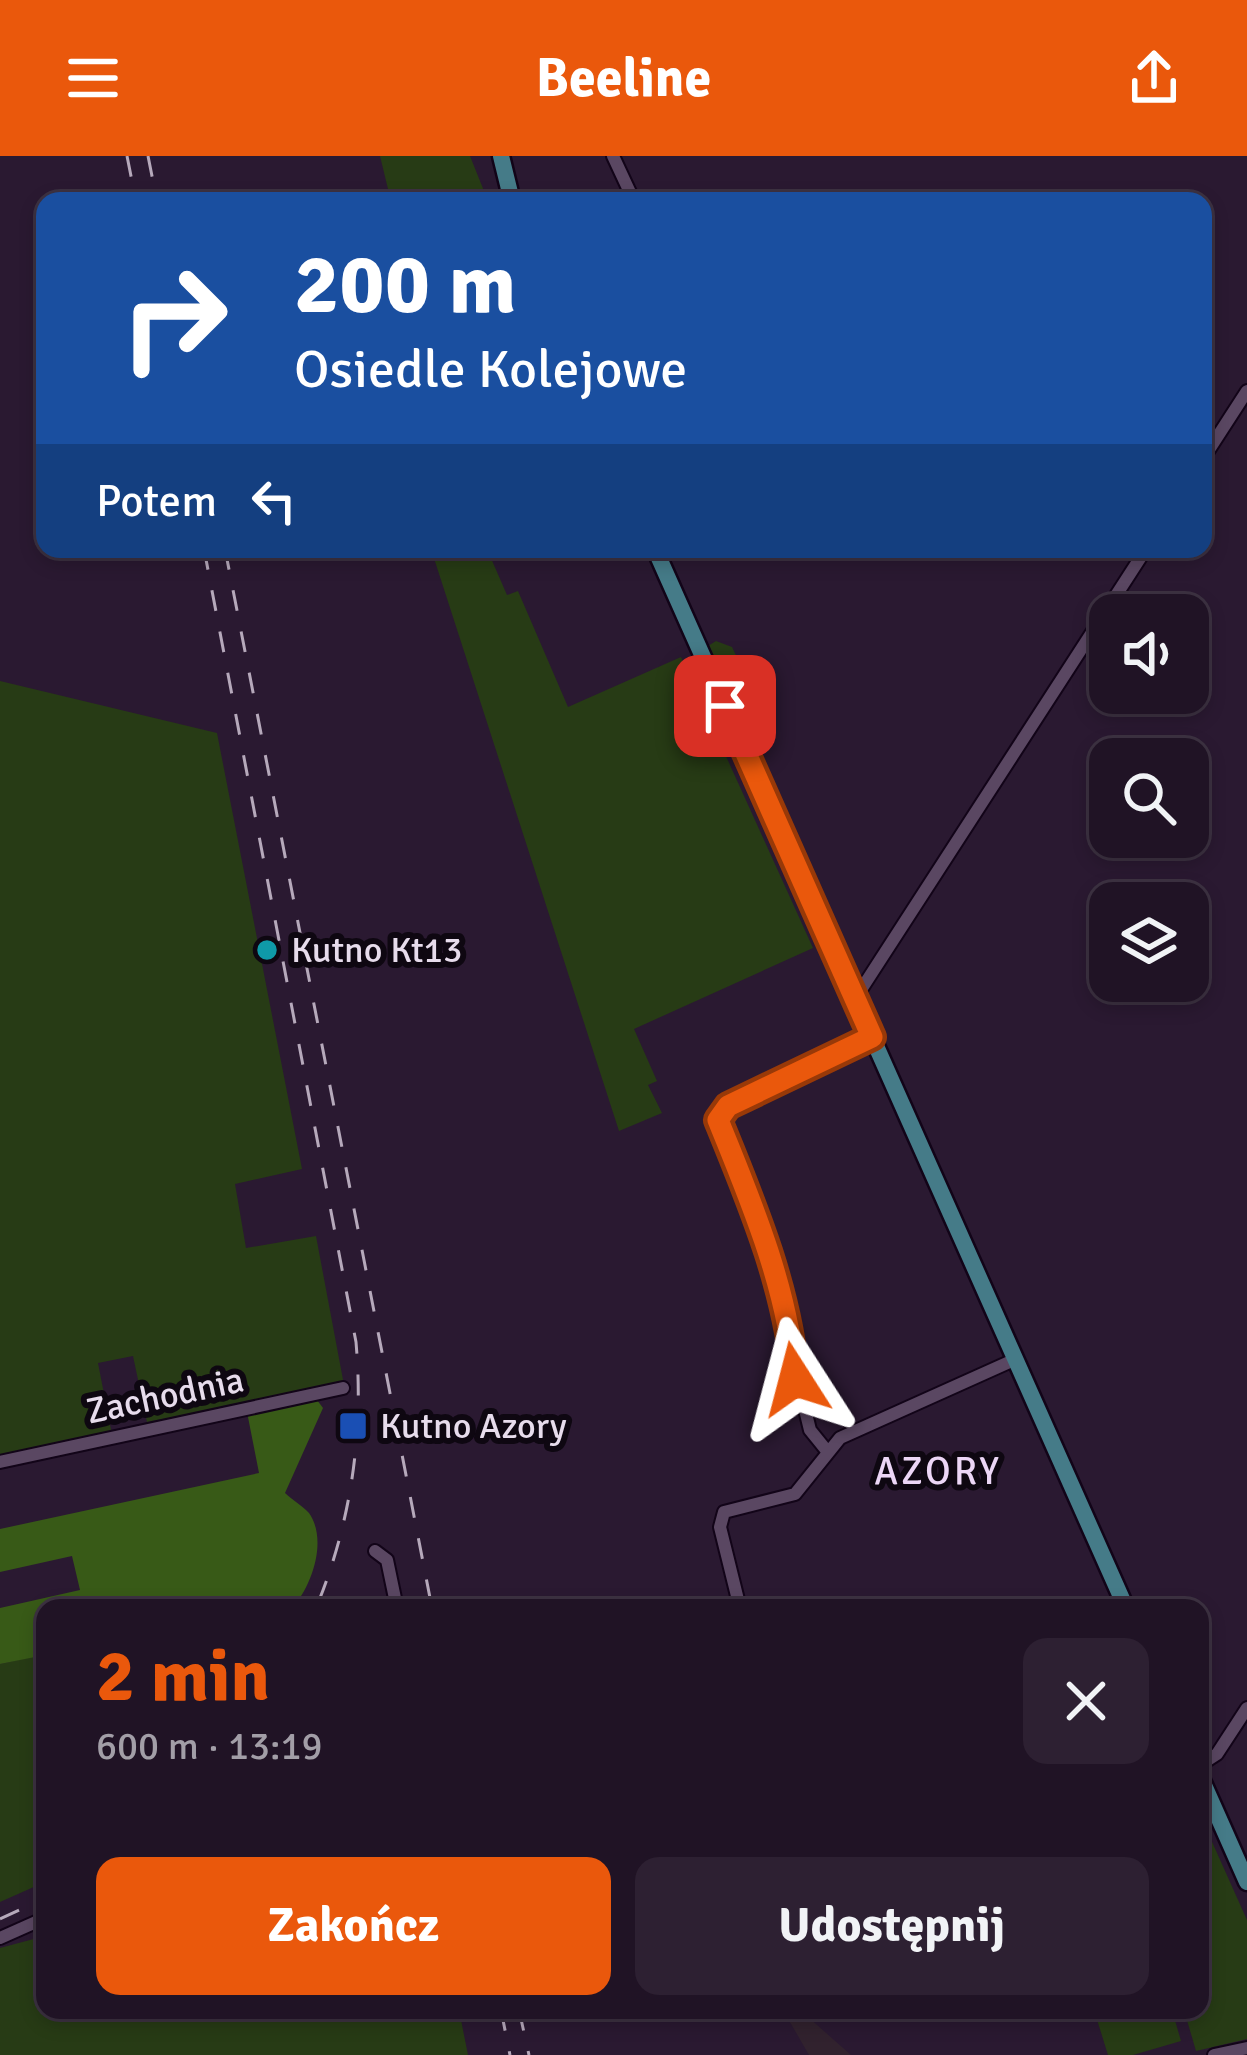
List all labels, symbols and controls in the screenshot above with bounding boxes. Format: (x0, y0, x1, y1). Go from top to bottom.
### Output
icon: menu (60, 45, 126, 111)
text: Beeline (536, 45, 711, 112)
icon: share (1121, 45, 1187, 111)
text: 200 m (294, 233, 516, 337)
icon: right (96, 240, 252, 396)
text: Osiedle Kolejowe (294, 336, 687, 403)
icon: left (241, 468, 307, 534)
text: Potem (96, 474, 217, 529)
map controls (1089, 594, 1209, 1002)
button: sound (1089, 594, 1209, 714)
pin (674, 655, 776, 757)
icon: arrive (692, 673, 758, 739)
button: search (1089, 738, 1209, 858)
button: layers (1089, 882, 1209, 1002)
place label: Kutno Kt13 (291, 928, 463, 973)
marker: Kutno Kt13 (254, 937, 280, 963)
position arrow (732, 1316, 858, 1442)
street label: Zachodnia (82, 1357, 248, 1435)
place label: Kutno Azory (380, 1404, 567, 1449)
marker: Kutno Azory (337, 1410, 369, 1442)
district label: AZORY (874, 1447, 1002, 1495)
text: 2 min (96, 1632, 270, 1721)
button: close (1023, 1638, 1149, 1764)
text: 600 m · 13:19 (96, 1722, 323, 1770)
button: Zakończ (96, 1857, 611, 1995)
button: Udostępnij (635, 1857, 1149, 1995)

